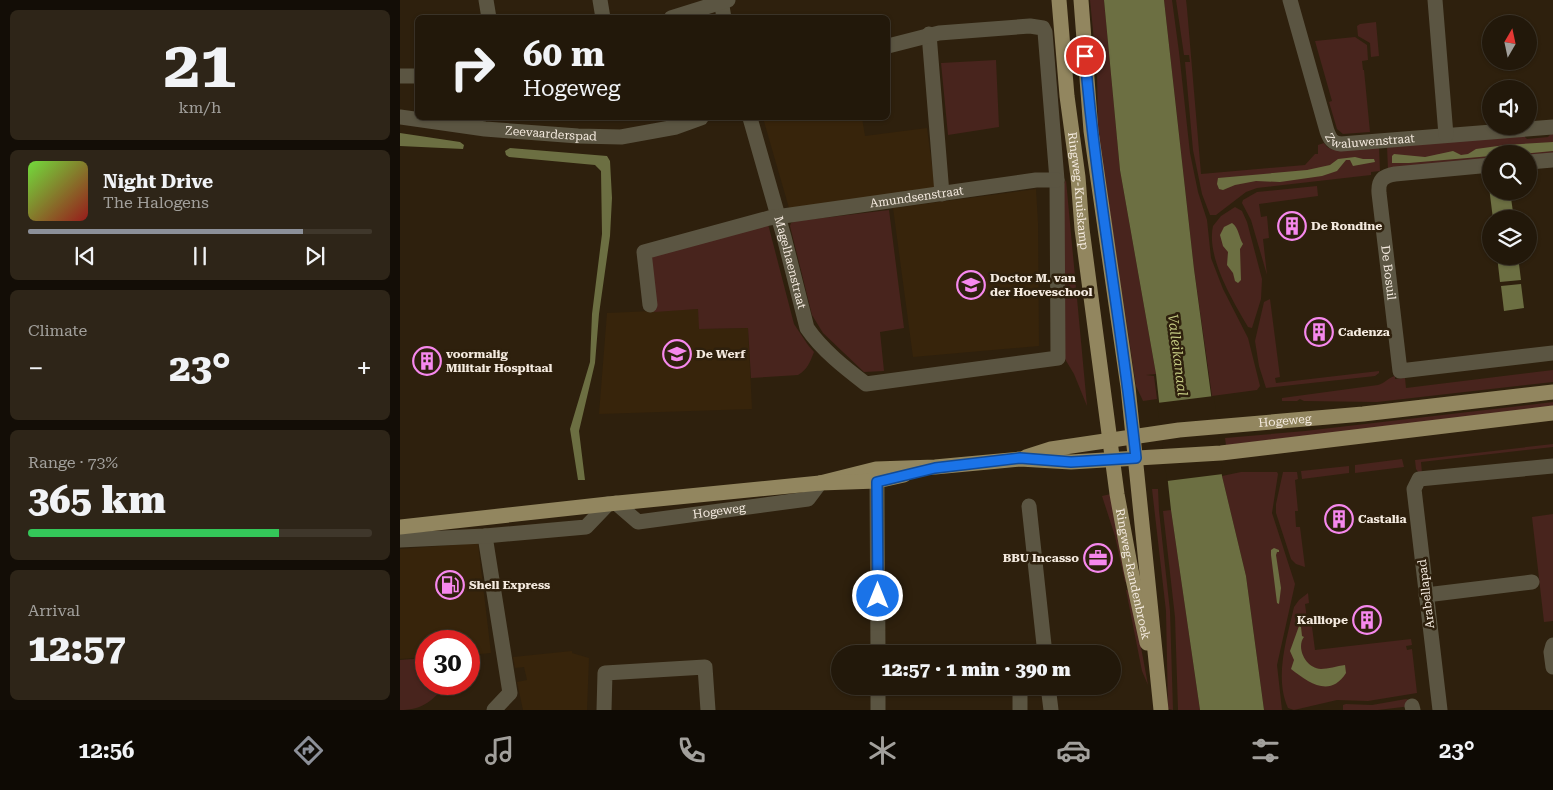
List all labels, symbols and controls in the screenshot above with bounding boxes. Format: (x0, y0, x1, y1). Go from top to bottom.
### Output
north arrow (1482, 15, 1538, 70)
map controls (1482, 15, 1537, 265)
text: 21 (164, 27, 236, 103)
text: 60 m (523, 34, 605, 75)
icon: right (440, 35, 505, 100)
pin (1064, 35, 1106, 77)
icon: arrive (1071, 42, 1099, 70)
text: Hogeweg (523, 76, 621, 101)
button: sound (1482, 80, 1537, 135)
text: km/h (179, 98, 221, 117)
street label: Zeevaarderspad (505, 124, 597, 143)
street label: Ringweg-Kruiskamp (1065, 131, 1092, 251)
street label: Zwaluwenstraat (1322, 131, 1416, 151)
button: search (1482, 145, 1537, 200)
text: Night Drive (103, 170, 213, 193)
street label: Amundsenstraat (869, 183, 965, 211)
text: The Halogens (103, 193, 209, 212)
button: layers (1482, 210, 1537, 265)
building icon: De Rondine (1277, 211, 1307, 241)
street label: Magelhaenstraat (771, 214, 809, 311)
place label: De Rondine (1311, 219, 1382, 233)
icon: previous (71, 242, 99, 270)
icon: pause (186, 242, 214, 270)
icon: next (301, 242, 329, 270)
street label: De Bosuil (1378, 244, 1399, 301)
school or university icon: Doctor M. van der Hoeveschool (956, 270, 986, 300)
place label: Doctor M. van der Hoeveschool (990, 271, 1092, 299)
water label: Valleikanaal (1165, 313, 1191, 397)
building icon: Cadenza (1304, 317, 1334, 347)
text: Climate (28, 321, 87, 340)
place label: Cadenza (1338, 325, 1390, 339)
school or university icon: De Werf (662, 339, 692, 369)
text: 23° (169, 346, 231, 390)
building icon: voormalig Militair Hospitaal (412, 346, 442, 376)
place label: voormalig Militair Hospitaal (446, 347, 553, 375)
place label: De Werf (696, 347, 746, 361)
text: − (28, 352, 44, 385)
text: + (356, 352, 372, 385)
street label: Hogeweg (1258, 411, 1312, 430)
text: Range · 73% (28, 453, 118, 472)
text: 365 km (28, 478, 166, 522)
street label: Hogeweg (692, 500, 747, 522)
building icon: Castalia (1324, 504, 1354, 534)
street label: Ringweg-Randenbroek (1113, 507, 1153, 641)
place label: Castalia (1358, 512, 1407, 526)
office icon: BBU Incasso (1083, 543, 1113, 573)
place label: BBU Incasso (1003, 551, 1079, 565)
street label: Arabellapad (1415, 558, 1437, 629)
position arrow (851, 569, 903, 621)
fuel station icon: Shell Express (435, 570, 465, 600)
place label: Shell Express (469, 578, 550, 592)
text: Arrival (28, 601, 80, 620)
building icon: Kalliope (1352, 605, 1382, 635)
place label: Kalliope (1297, 613, 1348, 627)
text: 12:57 (28, 626, 126, 670)
speed limit sign: 30 (415, 630, 480, 695)
text: 12:57 · 1 min · 390 m (881, 658, 1071, 681)
icon: directions (291, 733, 326, 768)
icon: music (482, 733, 517, 768)
icon: phone (674, 733, 709, 768)
icon: climate (865, 733, 900, 768)
icon: car (1056, 733, 1091, 768)
icon: filters (1248, 733, 1283, 768)
text: 12:56 (78, 738, 134, 763)
text: 23° (1439, 738, 1475, 763)

